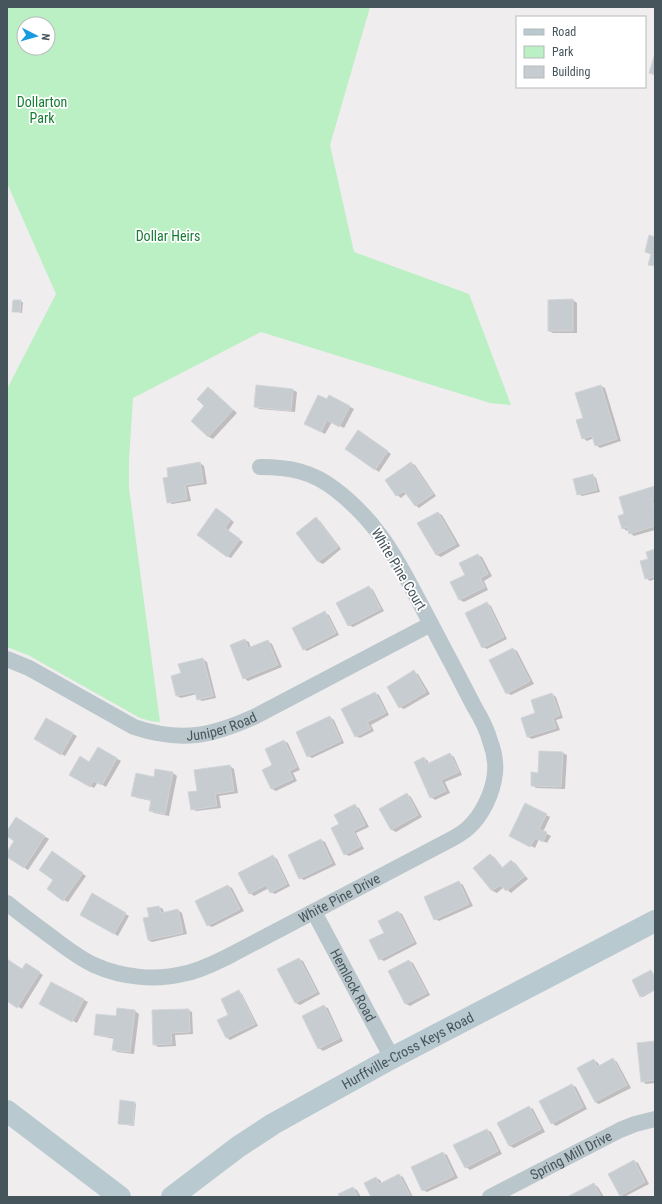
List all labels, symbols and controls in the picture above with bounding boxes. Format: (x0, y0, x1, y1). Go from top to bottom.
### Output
north arrow (16, 16, 56, 56)
legend (516, 16, 646, 88)
text: Road (552, 25, 576, 39)
text: N (39, 33, 52, 41)
text: Park (552, 45, 574, 59)
text: Building (552, 65, 590, 79)
park label: Dollarton Park (17, 94, 67, 126)
park label: Dollar Heirs (136, 228, 200, 244)
street label: White Pine Court (368, 525, 430, 613)
street label: Juniper Road (186, 709, 259, 744)
street label: White Pine Drive (296, 870, 383, 926)
street label: Hemlock Road (327, 946, 379, 1024)
street label: Hurffville-Cross Keys Road (339, 1009, 476, 1092)
street label: Spring Mill Drive (527, 1127, 615, 1183)

